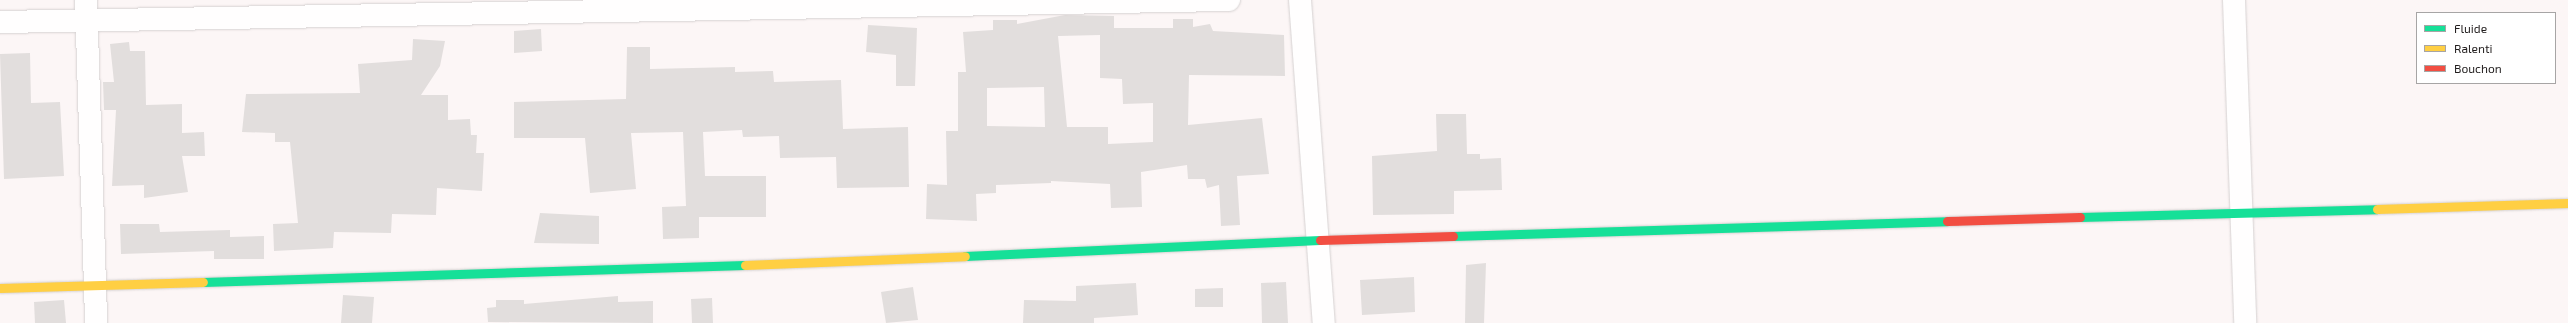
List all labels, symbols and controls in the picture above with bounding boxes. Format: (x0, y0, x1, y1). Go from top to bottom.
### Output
legend (2416, 12, 2556, 84)
text: Fluide (2454, 21, 2487, 35)
text: Ralenti (2454, 41, 2493, 55)
text: Bouchon (2454, 61, 2502, 75)

